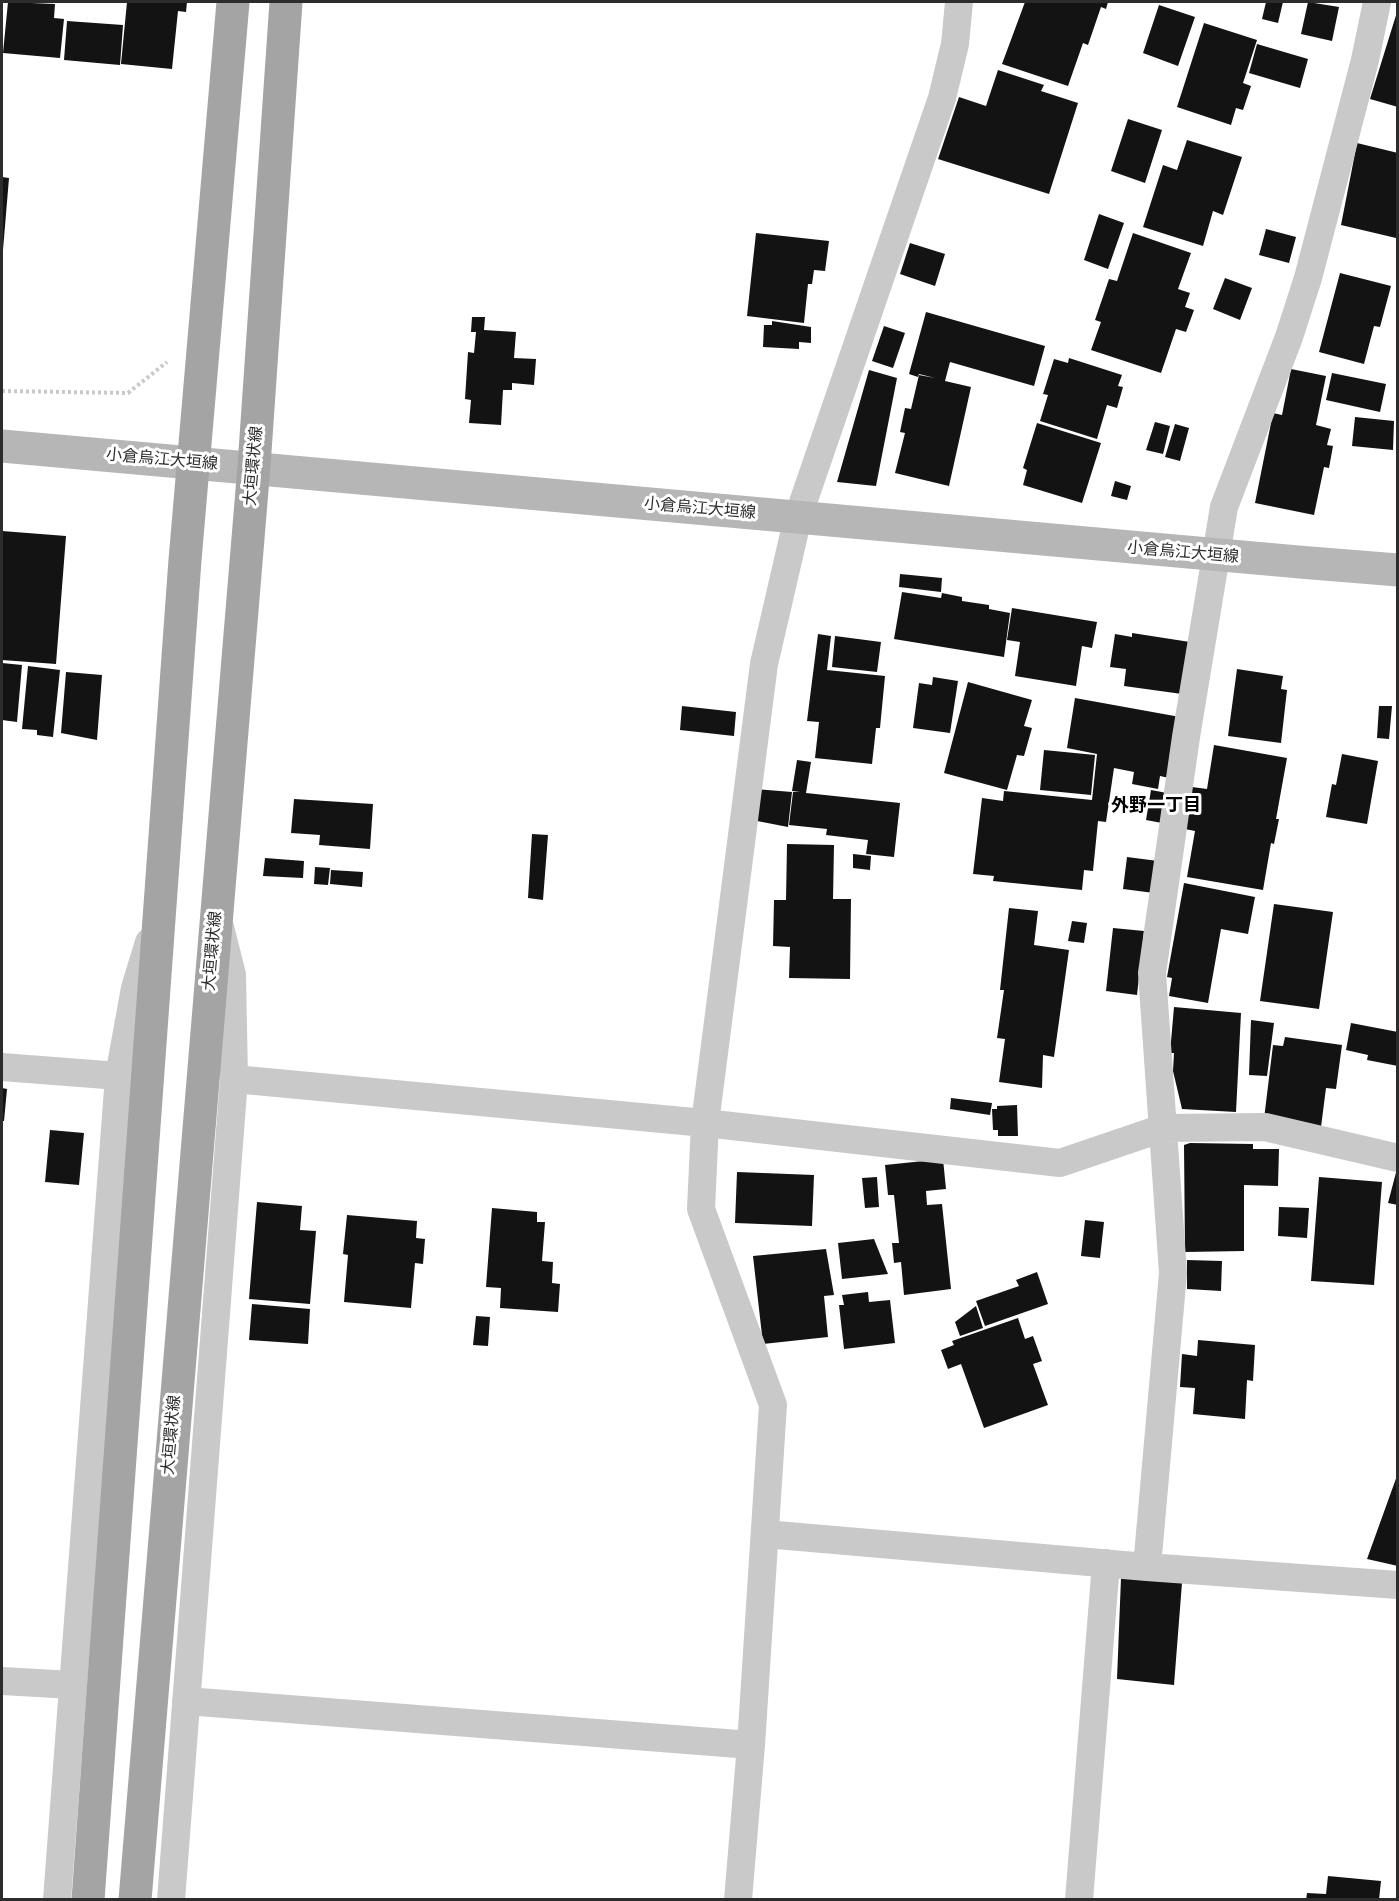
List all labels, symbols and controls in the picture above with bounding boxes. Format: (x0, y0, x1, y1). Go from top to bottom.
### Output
street label: 大垣環状線 (240, 425, 266, 507)
street label: 小倉烏江大垣線 (105, 445, 219, 473)
street label: 小倉烏江大垣線 (643, 494, 757, 522)
street label: 小倉烏江大垣線 (1126, 538, 1240, 566)
district label: 外野一丁目 (1111, 794, 1201, 816)
street label: 大垣環状線 (199, 910, 225, 992)
street label: 大垣環状線 (158, 1394, 184, 1476)

